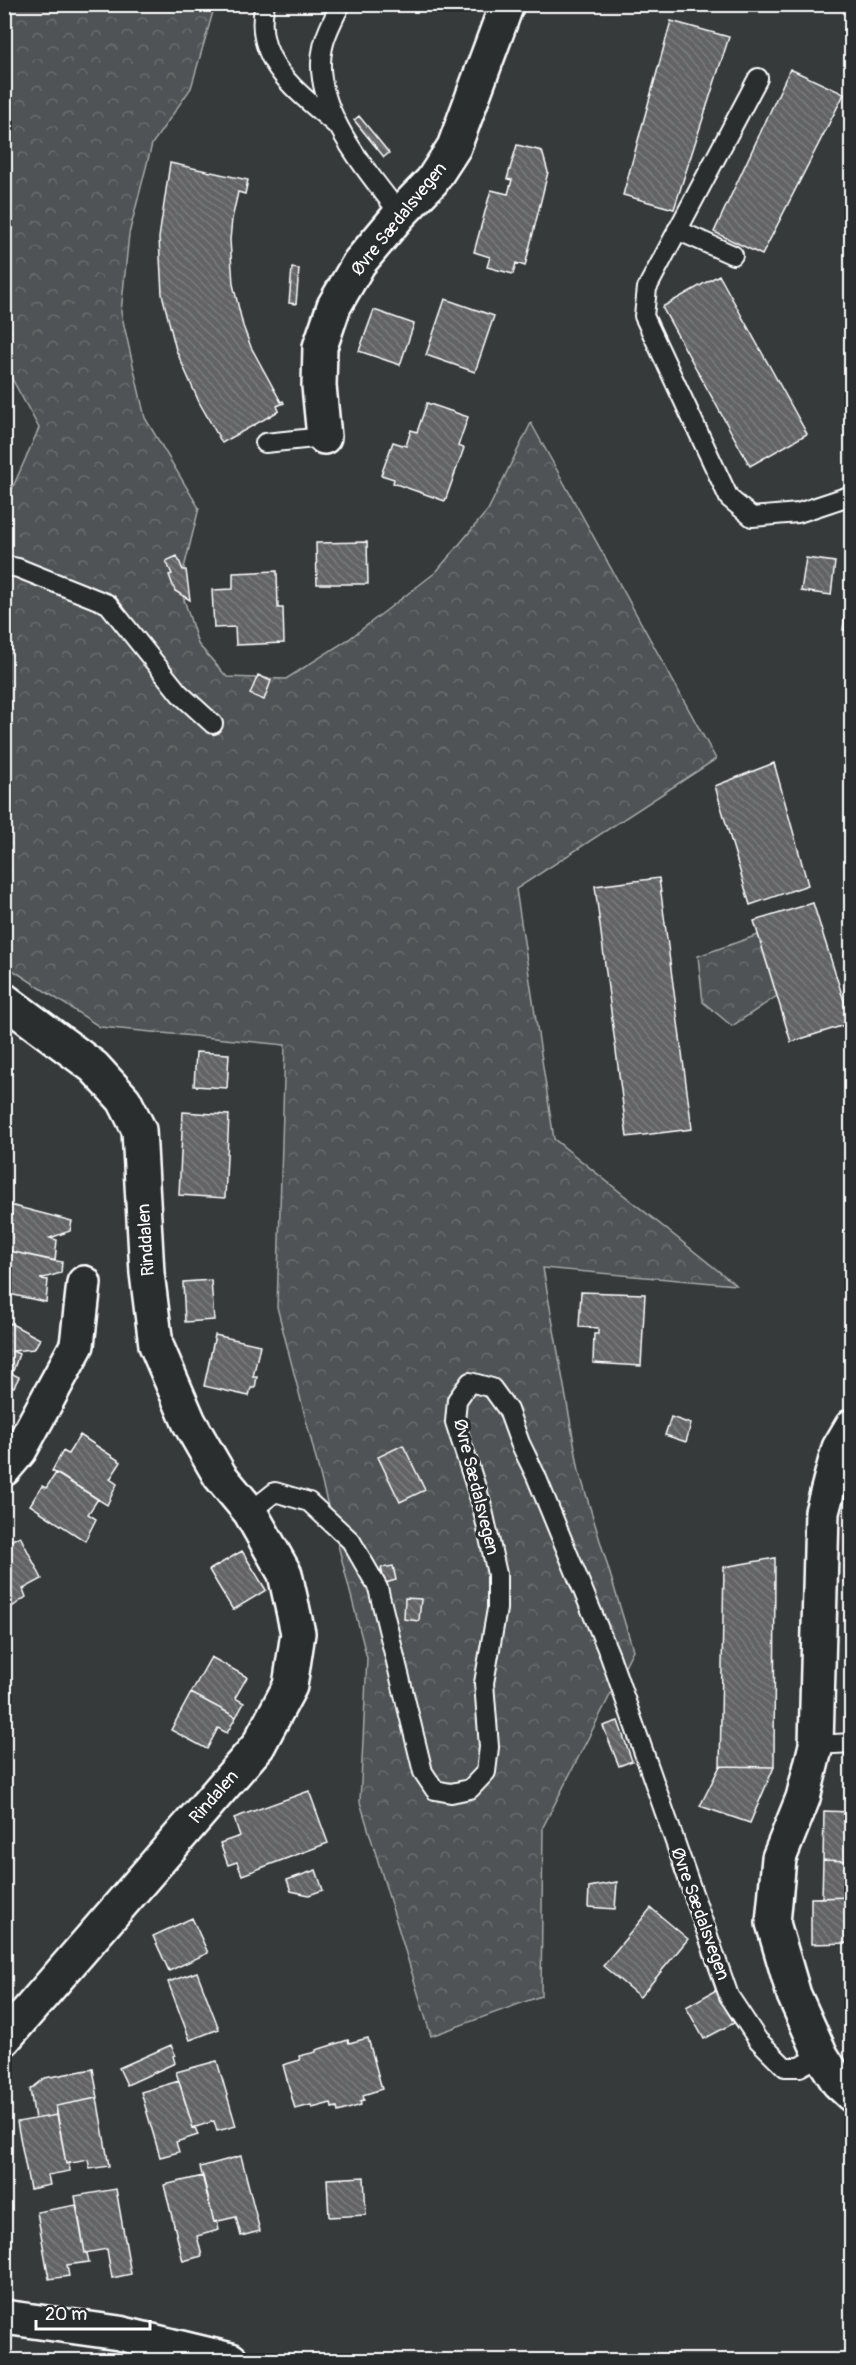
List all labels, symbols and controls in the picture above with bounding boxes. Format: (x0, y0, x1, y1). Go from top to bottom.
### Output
street label: Øvre Sædalsvegen (346, 158, 452, 280)
street label: Rinddalen (132, 1203, 160, 1277)
street label: Øvre Sædalsvegen (448, 1417, 504, 1557)
street label: Rindalen (184, 1765, 244, 1829)
street label: Øvre Sædalsvegen (665, 1845, 735, 1983)
scale bar (36, 2293, 150, 2331)
text: 20 m (45, 2303, 87, 2326)

